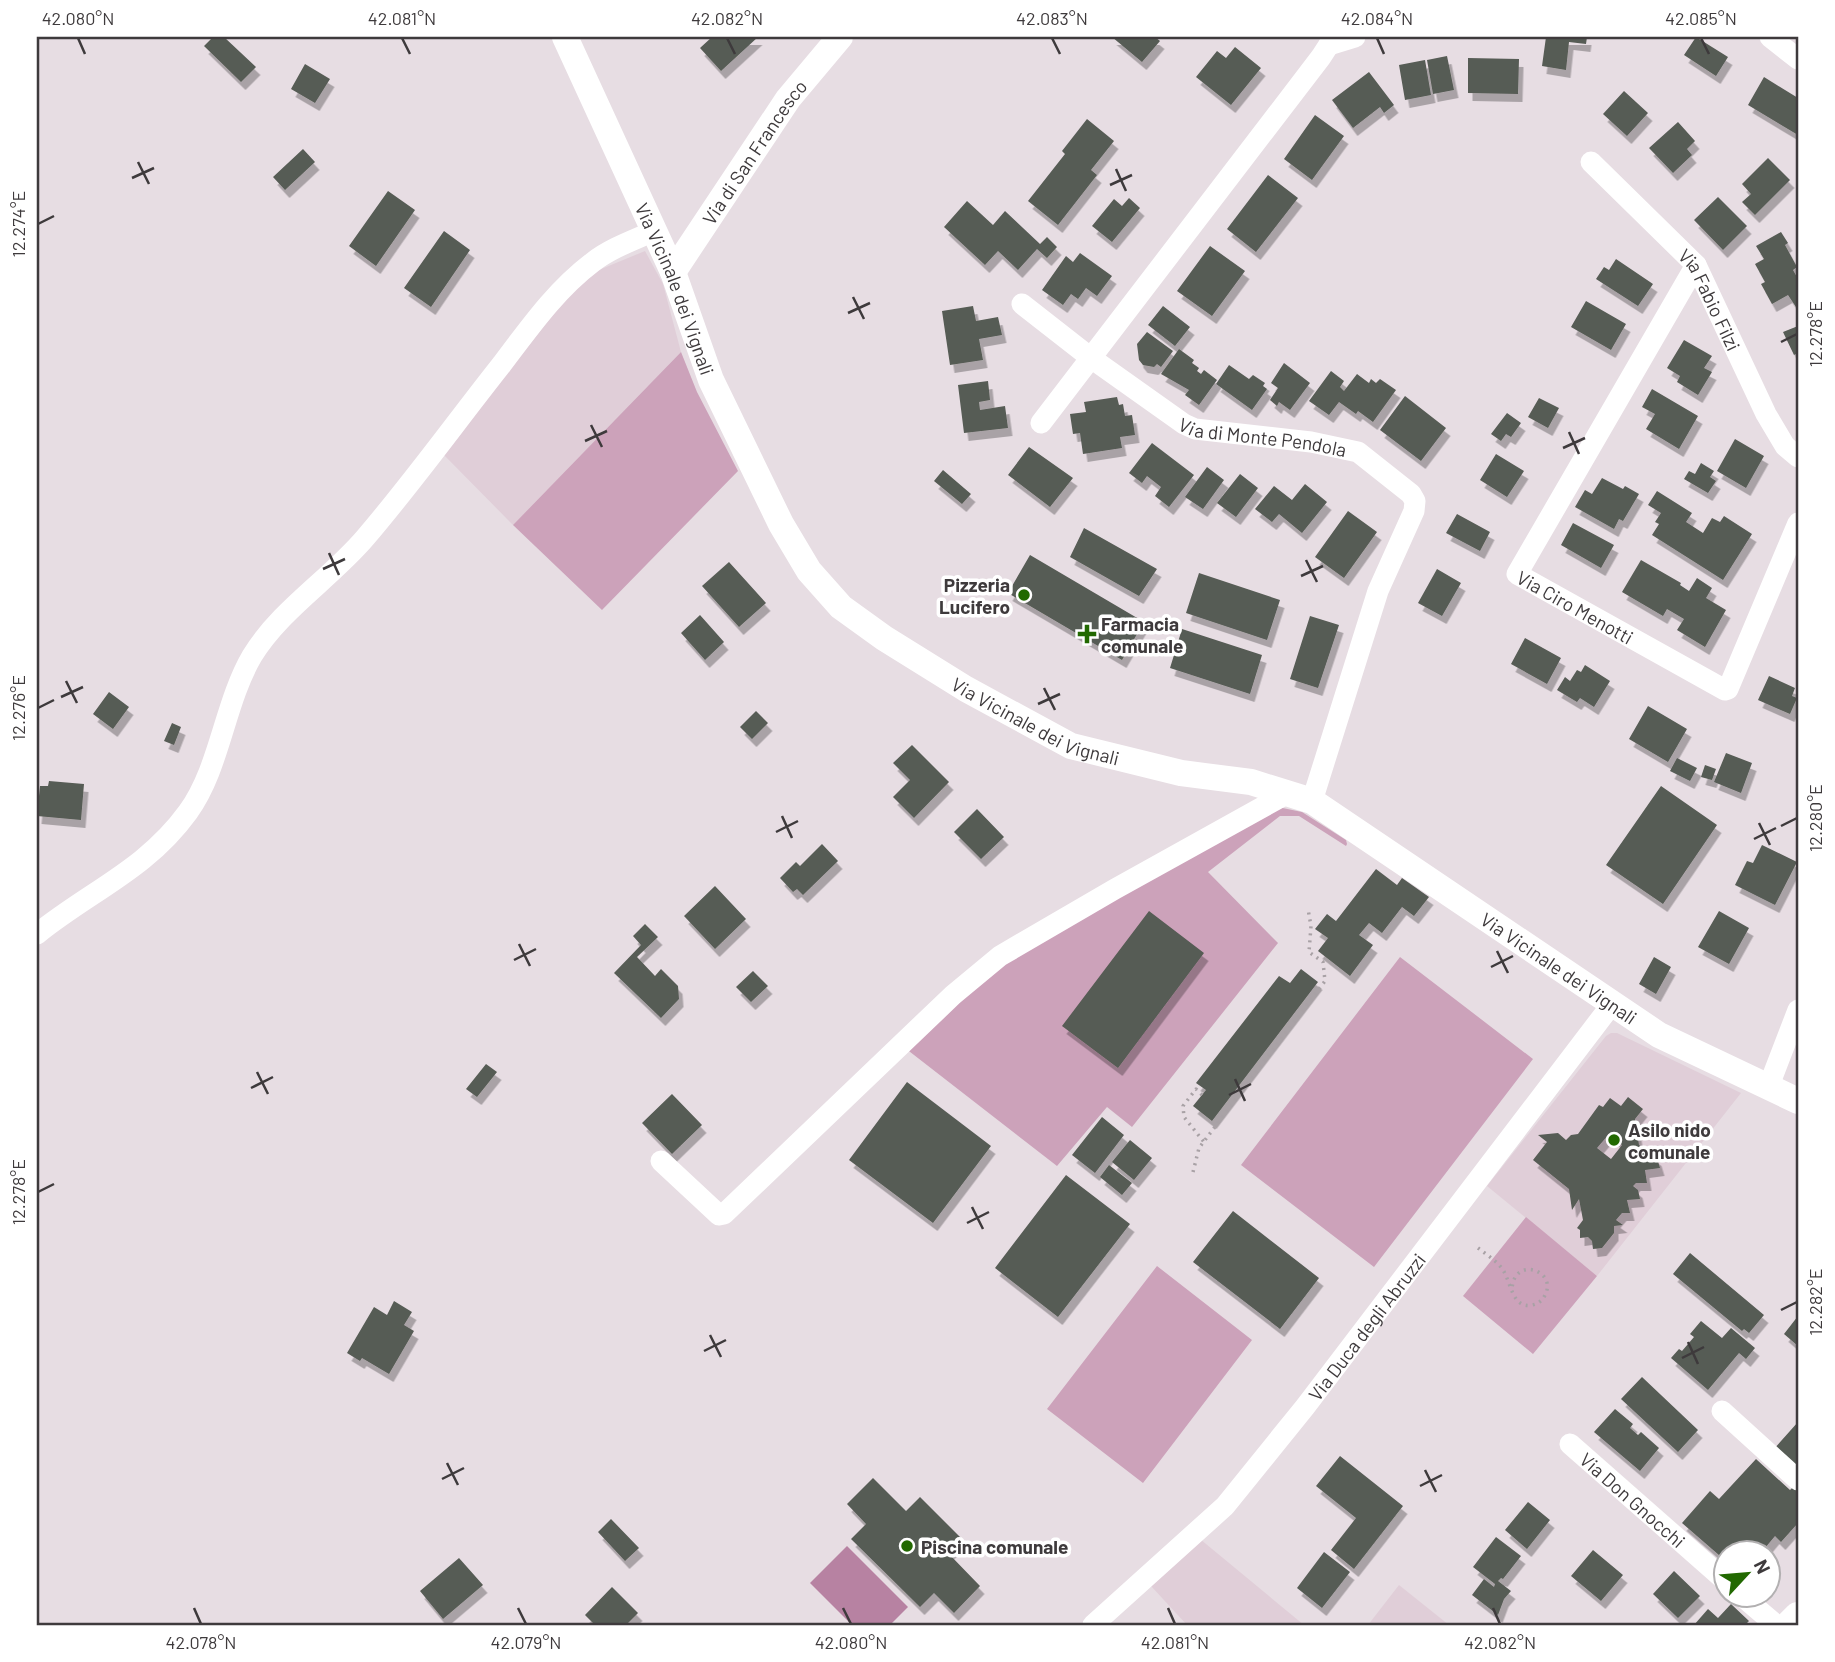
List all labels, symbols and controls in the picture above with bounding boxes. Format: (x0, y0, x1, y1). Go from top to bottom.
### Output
text: 42.080°N (42, 7, 114, 29)
text: 42.081°N (368, 7, 436, 29)
text: 42.082°N (691, 7, 763, 29)
text: 42.083°N (1016, 7, 1088, 29)
text: 42.084°N (1341, 7, 1413, 29)
text: 42.085°N (1665, 7, 1737, 29)
street label: Via di San Francesco (697, 75, 811, 228)
text: 12.274°E (7, 191, 29, 257)
street label: Via Vicinale dei Vignali (631, 199, 720, 378)
street label: Via Fabio Filzi (1674, 243, 1746, 354)
text: 12.278°E (1804, 301, 1826, 367)
street label: Via di Monte Pendola (1175, 412, 1349, 461)
street label: Via Ciro Menotti (1513, 565, 1638, 648)
place label: Pizzeria Lucifero (939, 573, 1010, 618)
marker: Pizzeria Lucifero (1016, 587, 1032, 603)
place label: Farmacia comunale (1101, 612, 1183, 657)
marker: Farmacia comunale (1079, 626, 1095, 642)
street label: Via Vicinale dei Vignali (948, 672, 1122, 769)
text: 12.276°E (7, 675, 29, 741)
text: 12.280°E (1804, 784, 1826, 852)
street label: Via Vicinale dei Vignali (1477, 907, 1642, 1028)
place label: Asilo nido comunale (1628, 1118, 1711, 1163)
marker: Asilo nido comunale (1606, 1132, 1622, 1148)
text: 12.278°E (7, 1159, 29, 1225)
street label: Via Duca degli Abruzzi (1303, 1248, 1430, 1405)
text: 12.282°E (1804, 1268, 1826, 1336)
street label: Via Don Gnocchi (1576, 1447, 1691, 1552)
place label: Piscina comunale (921, 1535, 1068, 1558)
marker: Piscina comunale (899, 1538, 915, 1554)
north arrow (1713, 1540, 1783, 1610)
text: N (1750, 1556, 1776, 1577)
text: 42.078°N (165, 1631, 237, 1653)
text: 42.079°N (490, 1631, 562, 1653)
text: 42.080°N (815, 1631, 887, 1653)
text: 42.081°N (1141, 1631, 1209, 1653)
text: 42.082°N (1464, 1631, 1536, 1653)

